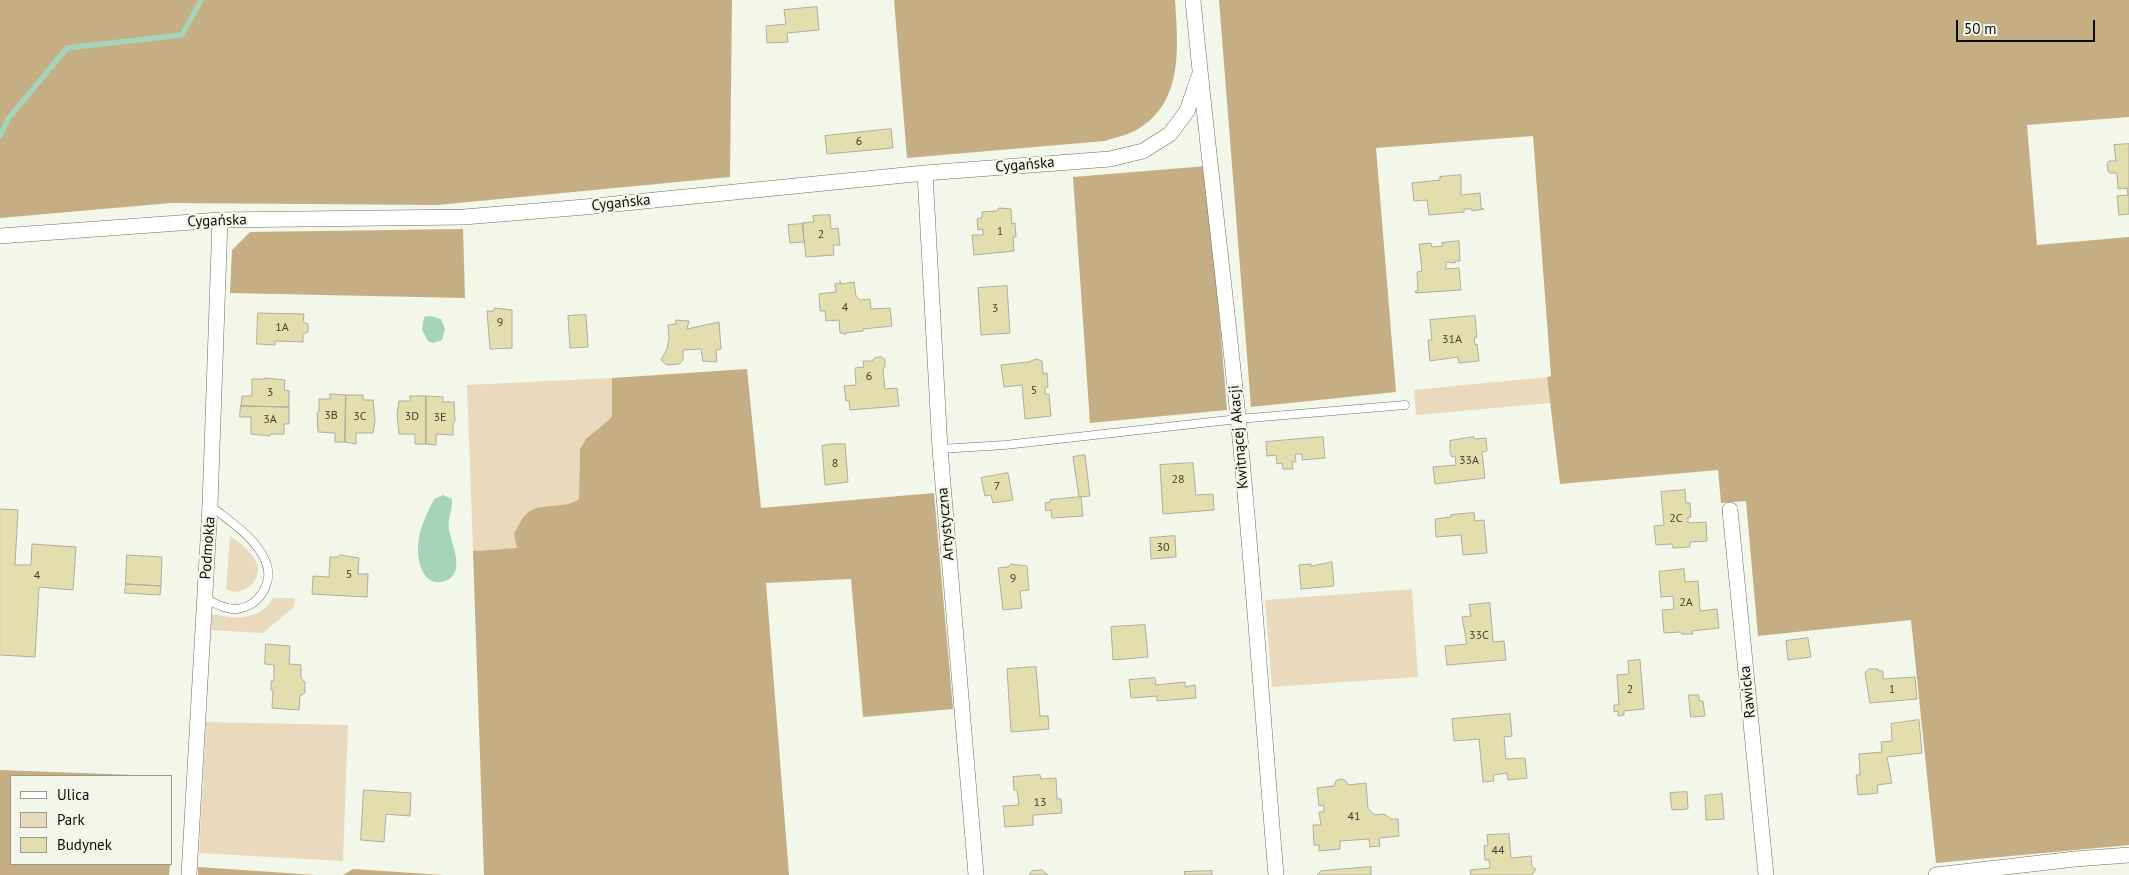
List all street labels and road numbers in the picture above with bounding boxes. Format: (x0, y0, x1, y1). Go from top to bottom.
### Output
street label: Cygańska (995, 153, 1055, 177)
street label: Cygańska (591, 191, 651, 215)
street label: Cygańska (187, 211, 247, 231)
street label: Kwitnącej Akacji (1225, 384, 1253, 490)
street label: Artystyczna (934, 487, 958, 561)
street label: Podmokła (197, 516, 219, 580)
street label: Rawicka (1736, 665, 1760, 719)

